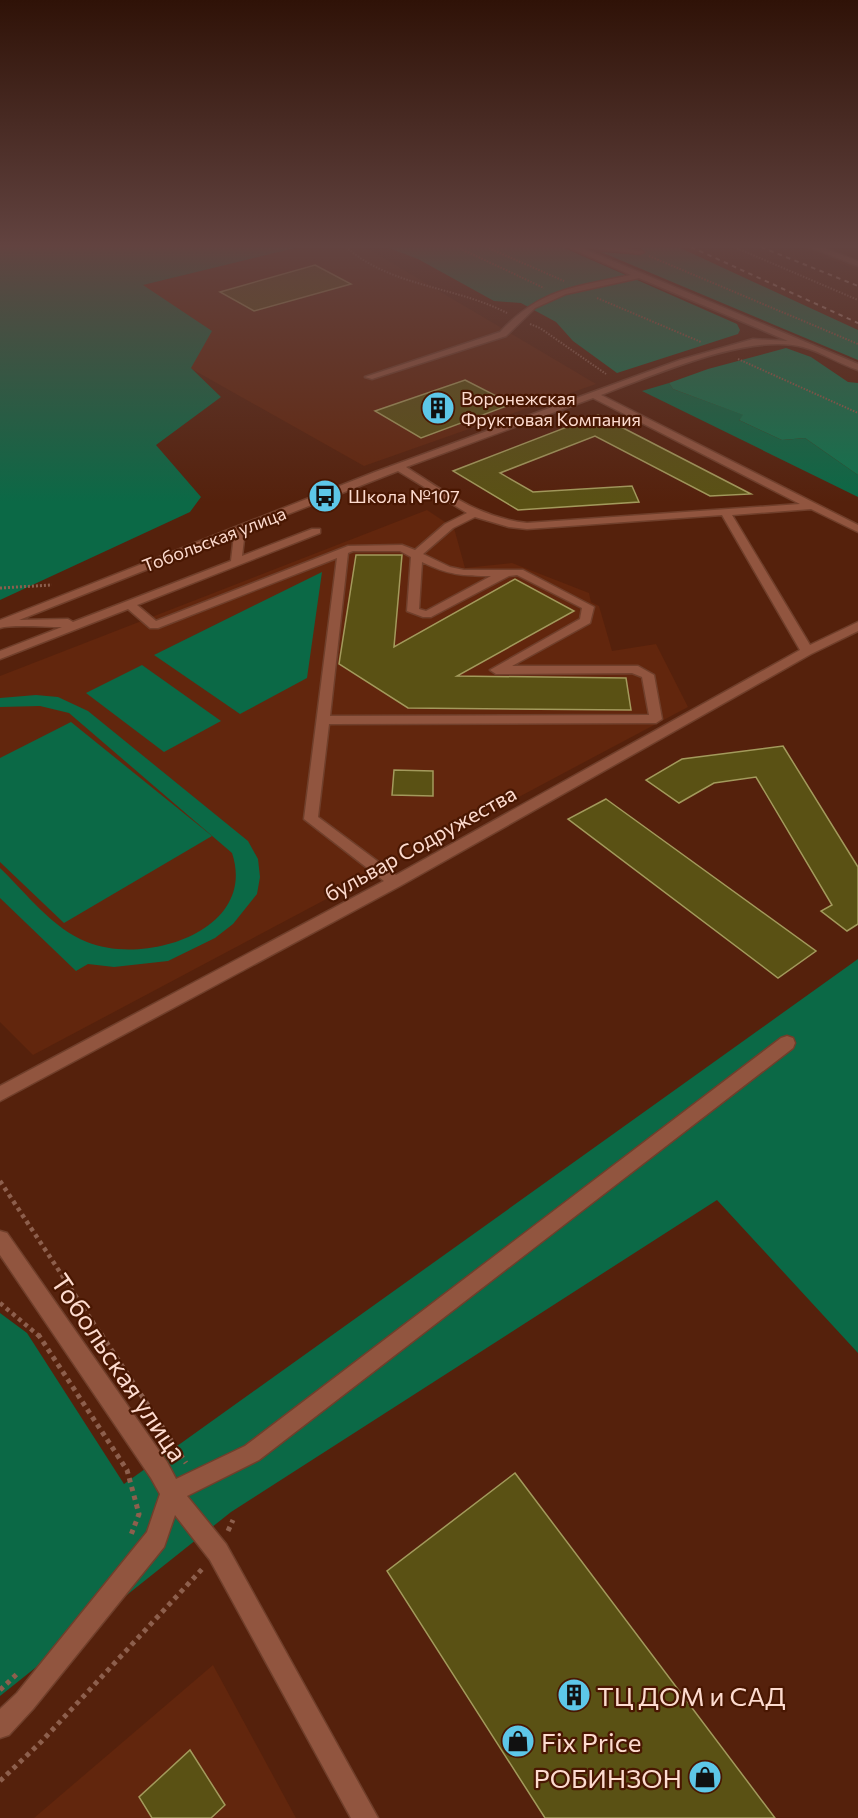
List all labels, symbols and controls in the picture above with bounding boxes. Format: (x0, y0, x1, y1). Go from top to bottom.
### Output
place label: Воронежская Фруктовая Компания (461, 387, 641, 430)
building icon: Воронежская Фруктовая Компания (420, 390, 456, 426)
bus stop icon: Школа №107 (307, 478, 343, 514)
place label: Школа №107 (348, 485, 460, 507)
street label: Тобольская улица (139, 501, 289, 577)
street label: бульвар Содружества (320, 780, 520, 906)
street label: Тобольская улица (46, 1267, 194, 1467)
building icon: ТЦ ДОМ и САД (556, 1677, 592, 1713)
place label: ТЦ ДОМ и САД (597, 1680, 786, 1711)
shop icon: Fix Price (500, 1723, 536, 1759)
place label: Fix Price (541, 1726, 641, 1757)
shop icon: РОБИНЗОН (687, 1759, 723, 1795)
place label: РОБИНЗОН (533, 1762, 682, 1793)

